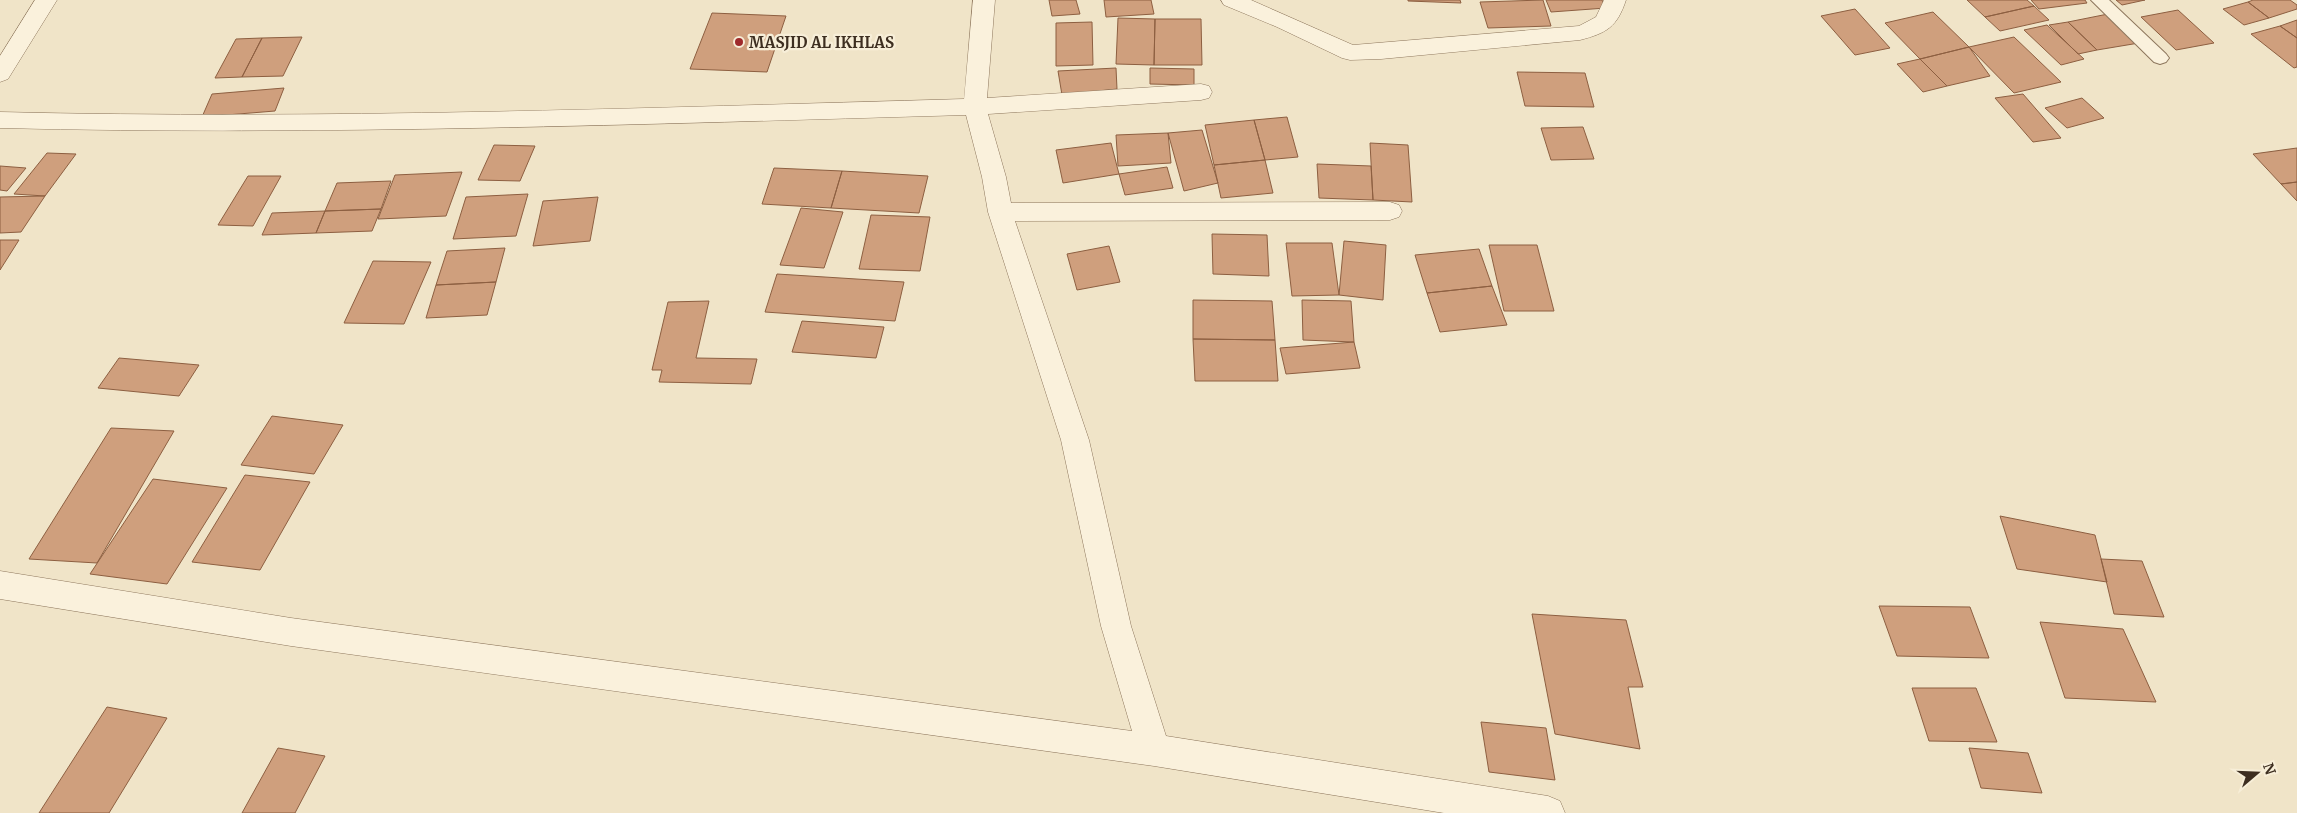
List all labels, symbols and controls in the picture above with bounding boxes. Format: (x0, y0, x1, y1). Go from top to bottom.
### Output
place label: MASJID AL IKHLAS (749, 33, 894, 52)
marker: MASJID AL IKHLAS (733, 36, 745, 48)
north arrow (2232, 748, 2282, 798)
text: N (2259, 761, 2280, 777)

